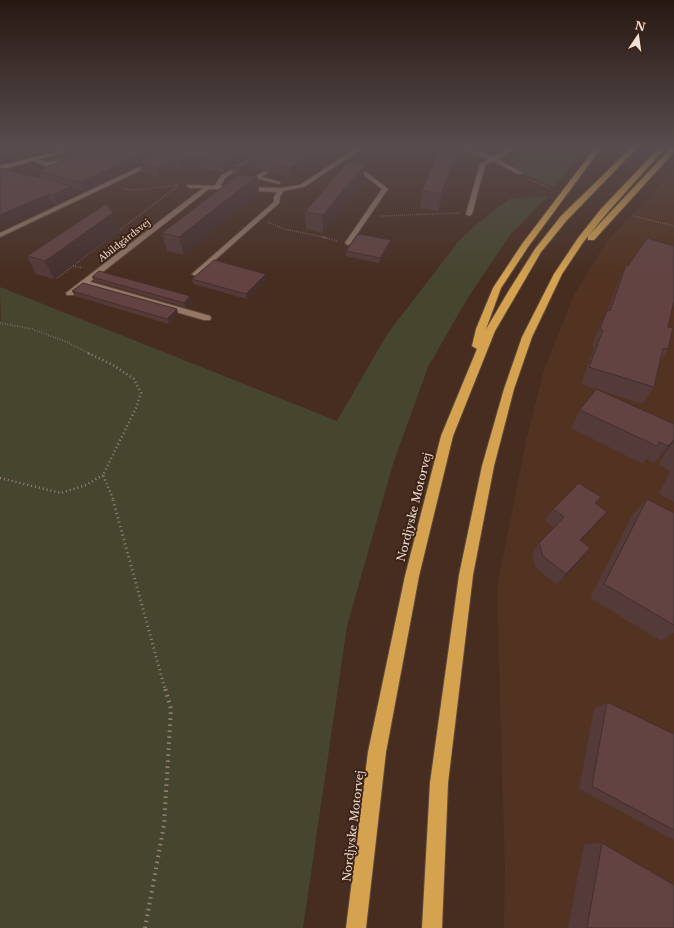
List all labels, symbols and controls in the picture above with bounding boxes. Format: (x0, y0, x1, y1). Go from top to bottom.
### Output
north arrow (618, 16, 658, 56)
text: N (634, 18, 648, 34)
street label: Abildgårdsvej (95, 216, 152, 264)
street label: Nordjyske Motorvej (394, 451, 434, 563)
street label: Nordjyske Motorvej (339, 770, 367, 882)

